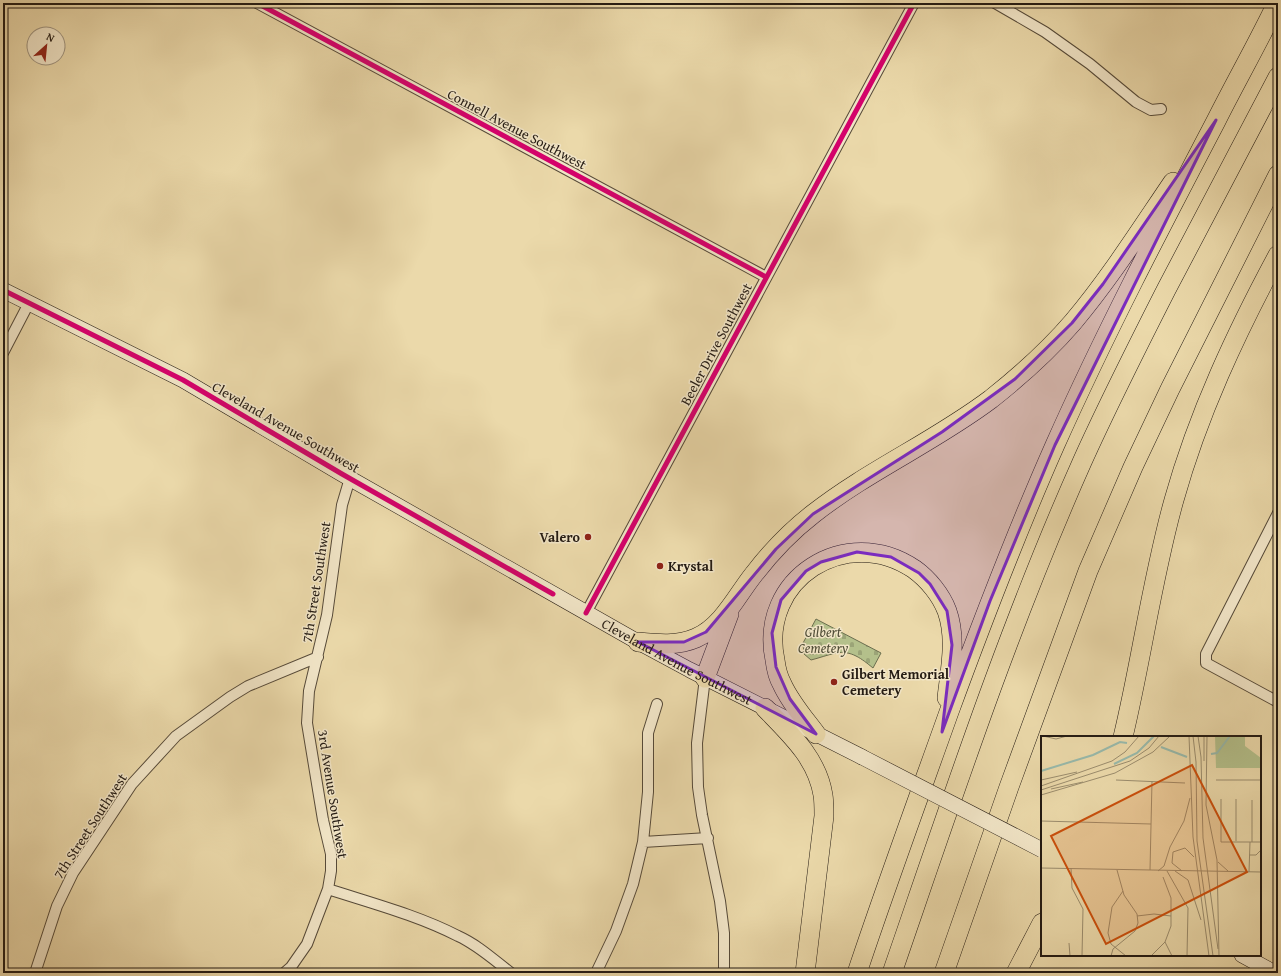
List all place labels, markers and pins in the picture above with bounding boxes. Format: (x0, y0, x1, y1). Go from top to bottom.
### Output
place label: Valero (539, 527, 581, 547)
marker: Valero (583, 532, 593, 542)
place label: Krystal (668, 556, 714, 576)
marker: Krystal (655, 561, 665, 571)
place label: Gilbert Memorial Cemetery (842, 664, 950, 700)
marker: Gilbert Memorial Cemetery (829, 677, 839, 687)

